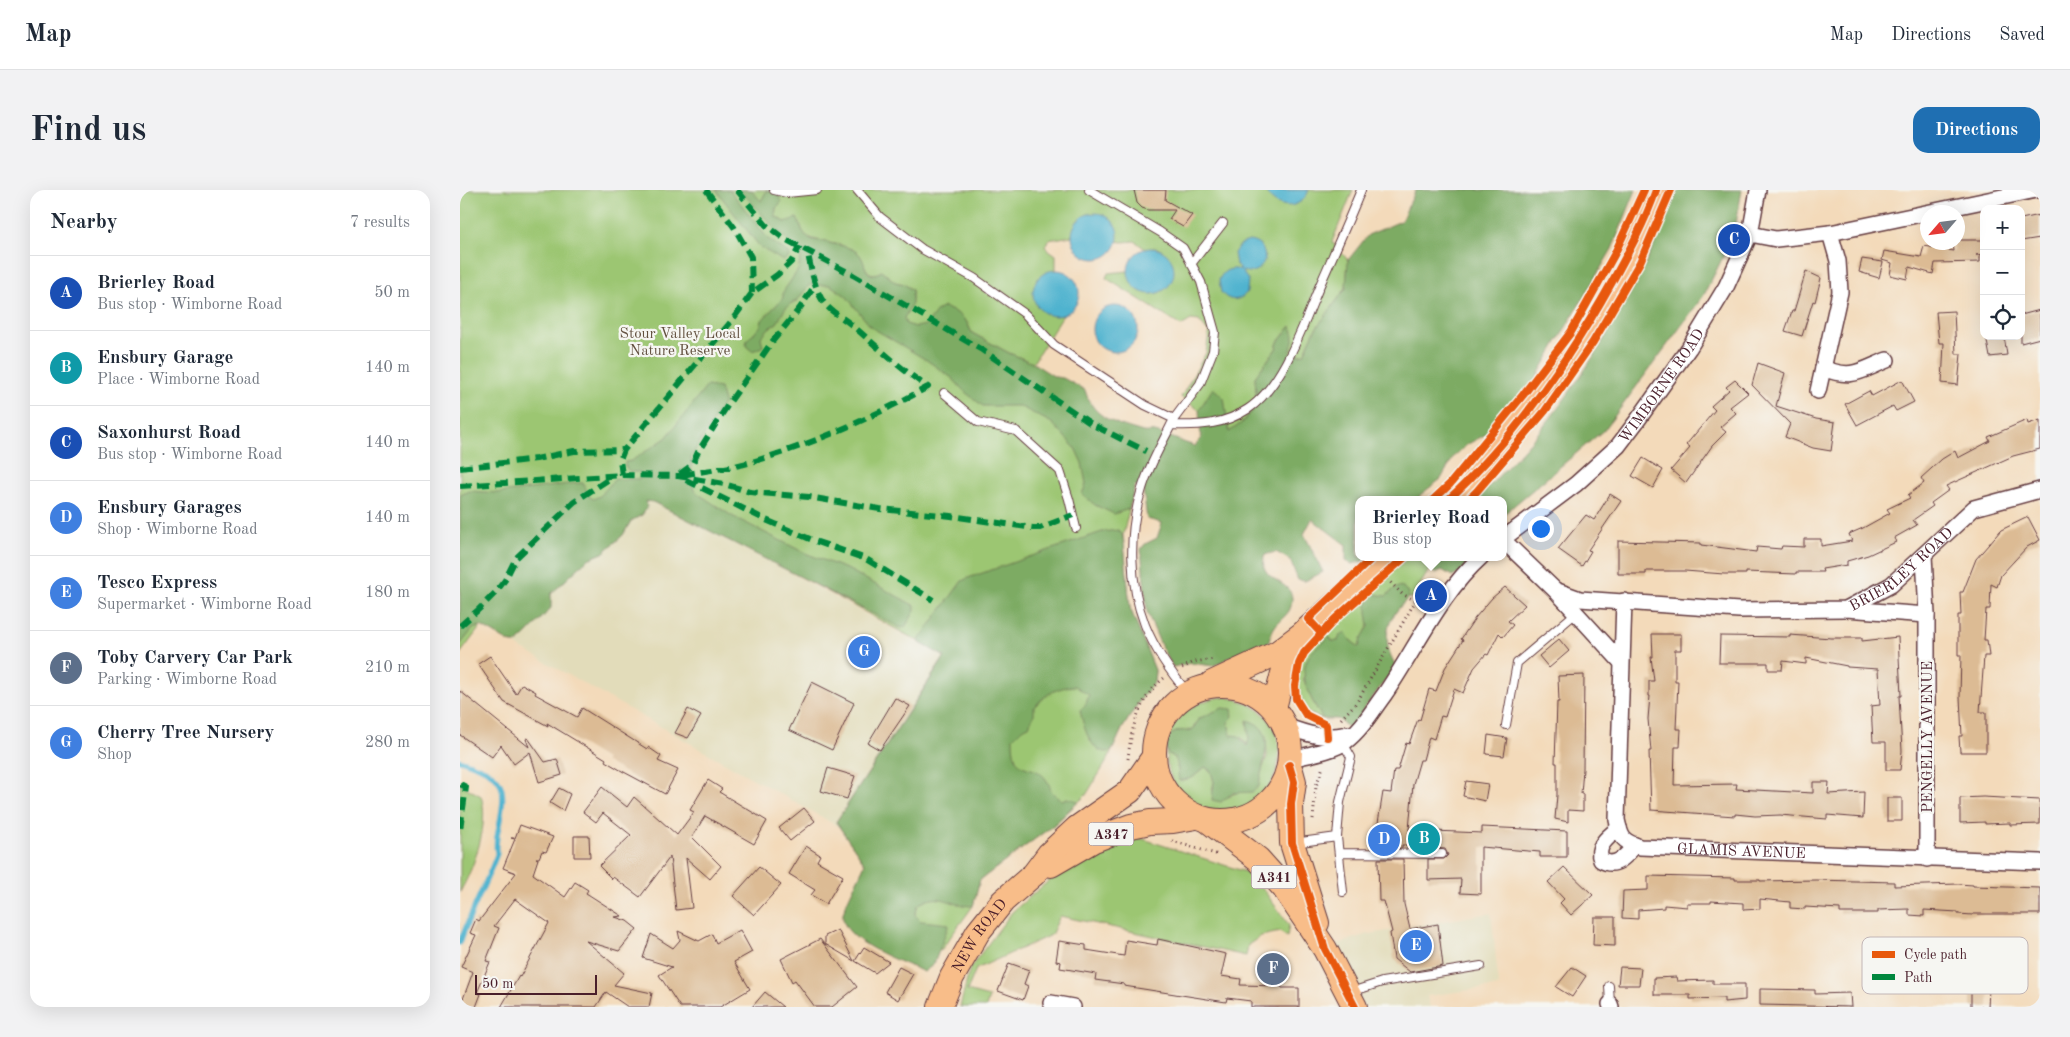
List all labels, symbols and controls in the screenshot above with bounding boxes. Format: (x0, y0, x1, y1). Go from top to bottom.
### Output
text: Map (25, 23, 72, 47)
text: Map (1830, 26, 1863, 44)
text: Directions (1891, 26, 1971, 44)
text: Saved (1999, 26, 2045, 44)
button: Directions (1913, 107, 2040, 153)
text: Find us (30, 113, 146, 148)
north arrow (1920, 205, 1965, 250)
map controls (1980, 205, 2025, 340)
button: + (1980, 205, 2025, 250)
text: Nearby (50, 212, 118, 233)
text: 7 results (350, 215, 410, 231)
pin: C (1718, 221, 1750, 259)
button: − (1980, 250, 2025, 295)
text: Brierley Road (97, 274, 215, 293)
text: A (60, 285, 72, 301)
text: 50 m (374, 285, 410, 301)
button: locate (1980, 295, 2025, 340)
text: Bus stop · Wimborne Road (97, 297, 282, 313)
park label: Stour Valley Local Nature Reserve (620, 327, 740, 359)
street label: WIMBORNE ROAD (1617, 327, 1708, 446)
text: Ensbury Garage (97, 349, 234, 368)
text: B (60, 360, 72, 376)
text: 140 m (365, 360, 410, 376)
text: Place · Wimborne Road (97, 372, 260, 388)
text: Saxonhurst Road (97, 424, 241, 443)
text: C (61, 435, 71, 451)
text: 140 m (365, 435, 410, 451)
text: Bus stop · Wimborne Road (97, 447, 282, 463)
popup (1355, 496, 1507, 561)
text: Ensbury Garages (97, 499, 242, 518)
text: Brierley Road (1372, 509, 1490, 528)
text: D (60, 510, 72, 526)
text: 140 m (365, 510, 410, 526)
your location (1528, 516, 1554, 542)
text: Shop · Wimborne Road (97, 522, 258, 538)
street label: BRIERLEY ROAD (1847, 526, 1956, 615)
text: Bus stop (1372, 532, 1432, 548)
text: Tesco Express (97, 574, 217, 593)
pin: A (1415, 577, 1447, 615)
text: E (60, 585, 72, 601)
text: 180 m (365, 585, 410, 601)
text: Supermarket · Wimborne Road (97, 597, 312, 613)
pin: G (848, 633, 880, 671)
text: Toby Carvery Car Park (97, 649, 293, 668)
text: F (61, 660, 71, 676)
text: 210 m (365, 660, 410, 676)
street label: PENGELLY AVENUE (1921, 661, 1936, 813)
text: Parking · Wimborne Road (97, 672, 277, 688)
text: Cherry Tree Nursery (97, 724, 275, 743)
text: G (60, 735, 72, 751)
text: 280 m (365, 735, 410, 751)
text: Shop (97, 747, 132, 763)
pin: B (1408, 820, 1440, 858)
pin: D (1368, 821, 1400, 859)
road number: A347 (1088, 823, 1134, 846)
street label: GLAMIS AVENUE (1677, 842, 1806, 862)
road number: A341 (1252, 866, 1296, 889)
street label: NEW ROAD (950, 897, 1010, 976)
pin: E (1400, 927, 1432, 965)
legend (1862, 937, 2028, 994)
text: Cycle path (1904, 948, 1967, 962)
pin: F (1257, 950, 1289, 988)
text: Path (1904, 971, 1933, 985)
scale bar (475, 972, 598, 995)
text: 50 m (482, 977, 513, 991)

